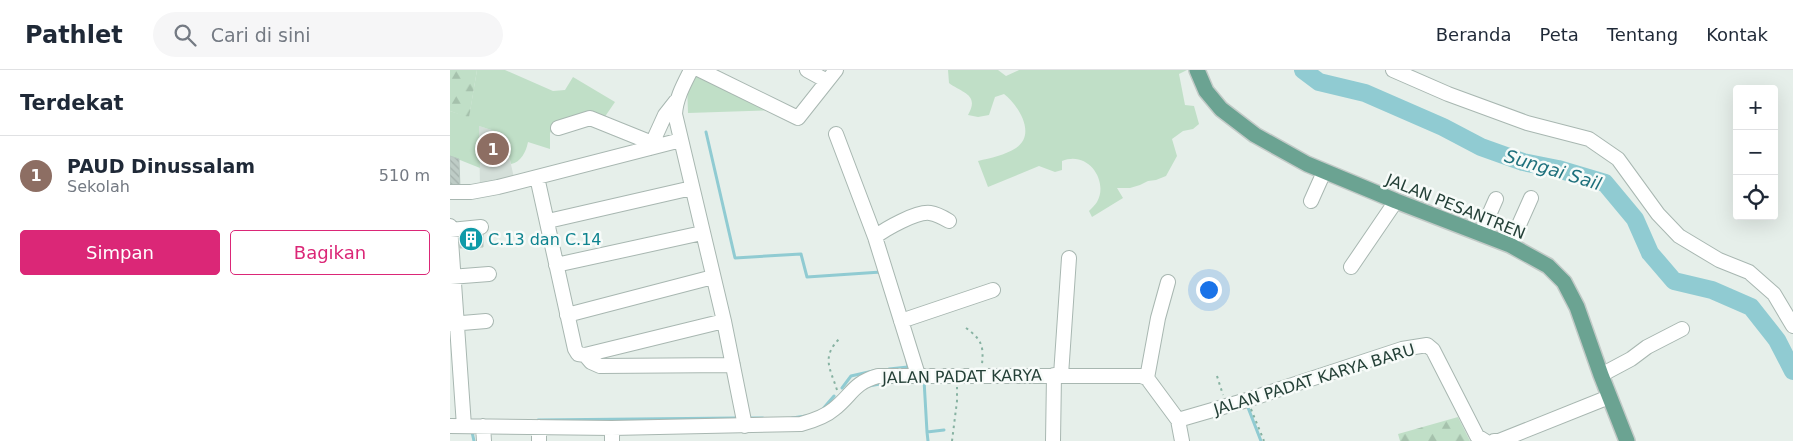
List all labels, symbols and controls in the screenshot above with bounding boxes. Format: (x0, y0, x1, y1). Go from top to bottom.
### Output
search box (153, 12, 503, 57)
text: Pathlet (25, 21, 123, 49)
icon: search (171, 21, 199, 49)
text: Cari di sini (211, 24, 311, 46)
text: Beranda (1436, 24, 1511, 45)
text: Peta (1539, 24, 1579, 45)
text: Tentang (1607, 24, 1678, 45)
text: Kontak (1706, 24, 1768, 45)
map controls (1733, 85, 1778, 220)
button: + (1733, 85, 1778, 130)
text: Terdekat (20, 91, 124, 115)
pin: 1 (477, 130, 509, 168)
button: − (1733, 130, 1778, 175)
water label: Sungai Sail (1502, 145, 1604, 194)
text: PAUD Dinussalam (67, 155, 255, 177)
text: 1 (30, 166, 42, 185)
text: 510 m (379, 166, 430, 185)
street label: JALAN PESANTREN (1382, 169, 1528, 243)
button: locate (1733, 175, 1778, 220)
text: Sekolah (67, 177, 130, 196)
building icon: C.13 dan C.14 (458, 226, 484, 252)
button: Simpan (20, 230, 220, 275)
button: Bagikan (230, 230, 430, 275)
place label: C.13 dan C.14 (488, 230, 602, 249)
your location (1196, 277, 1222, 303)
street label: JALAN PADAT KARYA BARU (1210, 340, 1417, 419)
street label: JALAN PADAT KARYA (881, 366, 1042, 387)

